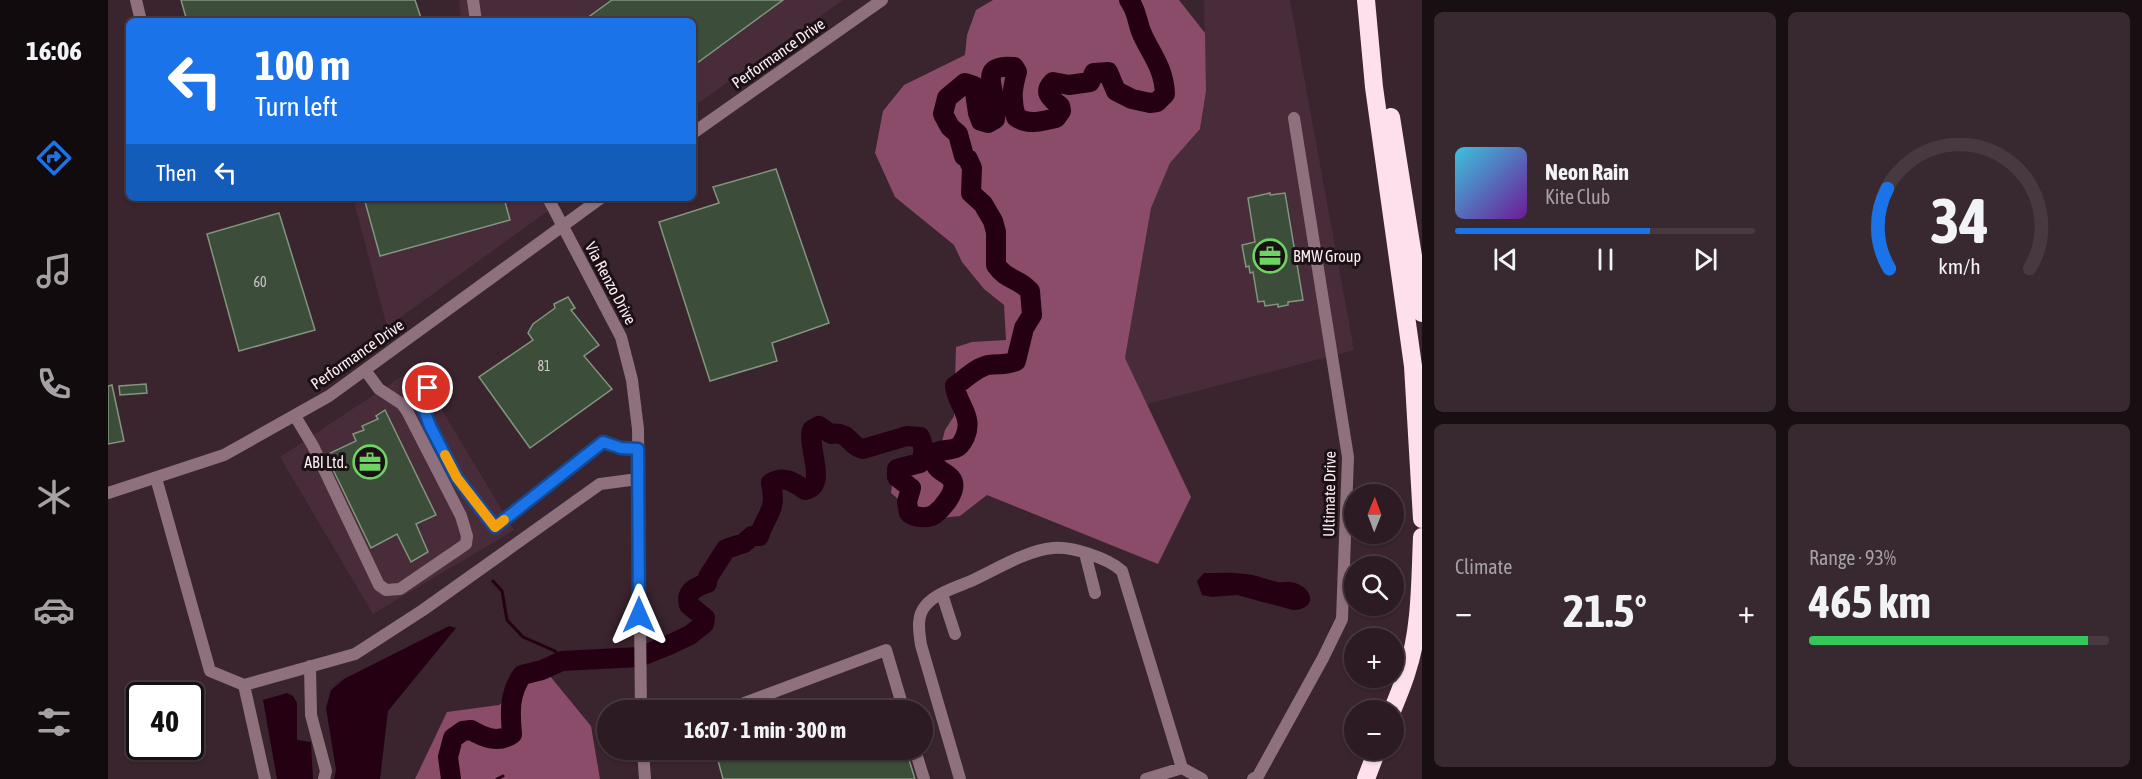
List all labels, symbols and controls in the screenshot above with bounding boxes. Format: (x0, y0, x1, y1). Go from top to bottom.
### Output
street label: Performance Drive (728, 14, 828, 92)
text: 16:06 (26, 35, 82, 66)
text: 100 m (255, 41, 350, 89)
icon: left (156, 42, 234, 120)
text: Turn left (255, 91, 338, 122)
icon: directions (33, 137, 75, 179)
icon: left (209, 156, 242, 189)
text: Neon Rain (1545, 159, 1629, 185)
text: Then (156, 160, 197, 186)
text: Kite Club (1545, 185, 1610, 208)
text: 34 (1930, 185, 1988, 256)
office icon: BMW Group (1252, 238, 1288, 274)
street label: Via Renzo Drive (582, 239, 640, 327)
icon: previous (1489, 243, 1522, 276)
icon: pause (1589, 243, 1622, 276)
icon: next (1689, 243, 1722, 276)
place label: BMW Group (1293, 247, 1361, 266)
icon: music (33, 250, 75, 292)
text: km/h (1938, 254, 1980, 279)
house number: 60 (253, 274, 267, 290)
street label: Performance Drive (307, 315, 407, 393)
house number: 81 (537, 358, 551, 374)
pin (402, 362, 453, 413)
icon: phone (33, 363, 75, 405)
icon: arrive (411, 371, 444, 404)
office icon: ABI Ltd. (352, 444, 388, 480)
street label: Ultimate Drive (1319, 451, 1339, 537)
place label: ABI Ltd. (304, 453, 347, 471)
icon: climate (33, 476, 75, 518)
north arrow (1344, 484, 1404, 544)
map controls (1344, 484, 1404, 760)
text: Range · 93% (1809, 546, 1896, 569)
text: Climate (1455, 555, 1512, 578)
button: search (1344, 556, 1404, 616)
text: 465 km (1809, 576, 1931, 628)
position arrow (607, 583, 671, 647)
text: 21.5° (1563, 585, 1647, 637)
icon: car (33, 589, 75, 631)
text: − (1455, 592, 1472, 630)
text: + (1738, 592, 1755, 630)
button: + (1344, 628, 1404, 688)
speed limit sign: 40 (126, 682, 204, 760)
button: − (1344, 700, 1404, 760)
icon: filters (33, 701, 75, 743)
text: 16:07 · 1 min · 300 m (684, 717, 846, 743)

